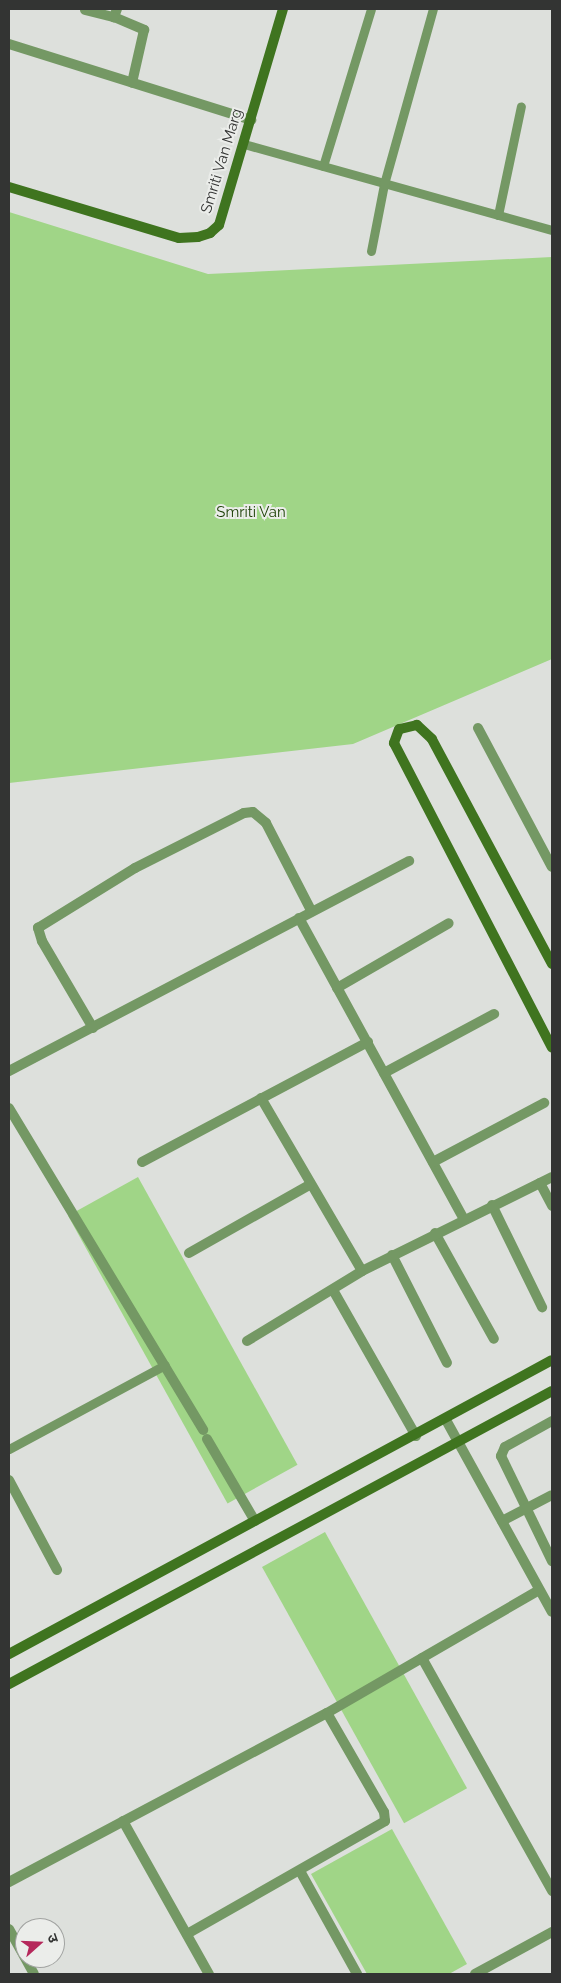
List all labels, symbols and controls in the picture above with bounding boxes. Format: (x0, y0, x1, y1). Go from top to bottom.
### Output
street label: Smriti Van Marg (197, 106, 247, 216)
park label: Smriti Van (216, 504, 286, 522)
north arrow (15, 1918, 65, 1968)
text: उ (44, 1932, 62, 1945)

